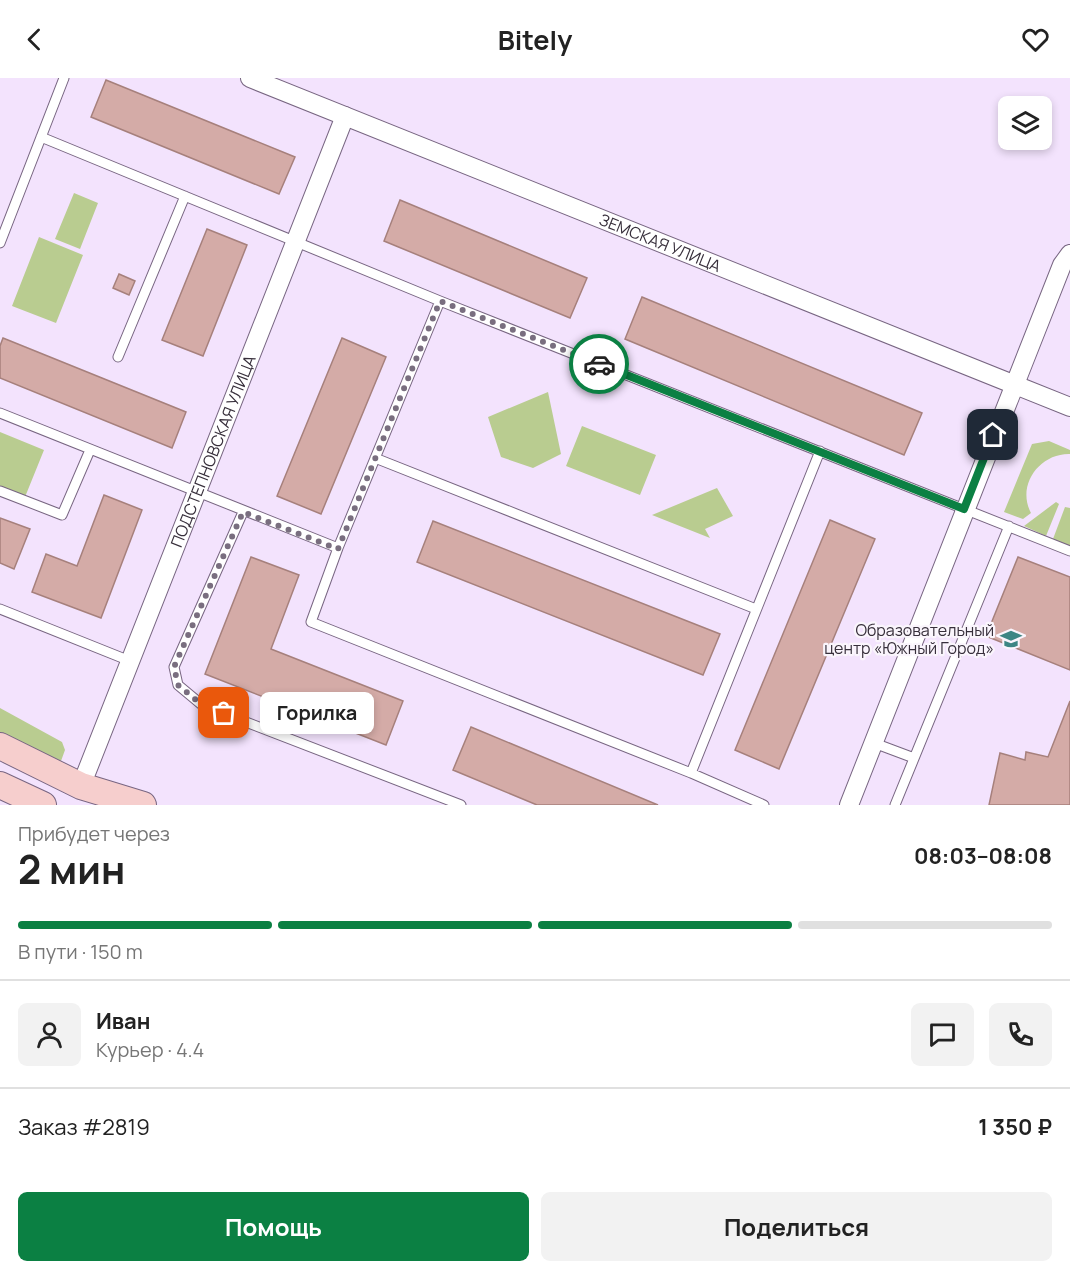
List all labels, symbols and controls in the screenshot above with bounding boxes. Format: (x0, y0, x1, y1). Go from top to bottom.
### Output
text: Bitely (498, 21, 572, 58)
icon: back (18, 23, 51, 56)
icon: heart (1019, 23, 1052, 56)
map controls (998, 96, 1052, 150)
button: layers (998, 96, 1052, 150)
street label: ЗЕМСКАЯ УЛИЦА (596, 208, 724, 277)
courier (569, 334, 629, 394)
icon: car (583, 348, 616, 381)
street label: ПОДСТЕПНОВСКАЯ УЛИЦА (165, 352, 261, 550)
pin (967, 409, 1018, 460)
icon: home (976, 418, 1009, 451)
place label: Образовательный центр «Южный Город» (824, 619, 994, 659)
school or university icon: Образовательный центр «Южный Город» (999, 627, 1023, 651)
pin (198, 687, 249, 738)
callout: Горилка (260, 692, 374, 734)
icon: bag (207, 696, 240, 729)
text: Горилка (277, 699, 357, 726)
text: Прибудет через (18, 820, 170, 847)
text: 08:03–08:08 (914, 841, 1052, 871)
text: 2 мин (18, 842, 125, 896)
text: В пути · 150 m (18, 938, 143, 965)
button: person (18, 1003, 81, 1066)
button: chat (911, 1003, 974, 1066)
button: phone (989, 1003, 1052, 1066)
text: Иван (96, 1006, 150, 1036)
text: Курьер · 4.4 (96, 1036, 204, 1063)
text: Заказ #2819 (18, 1112, 150, 1142)
text: 1 350 ₽ (978, 1112, 1052, 1142)
button: Помощь (18, 1192, 529, 1261)
button: Поделиться (541, 1192, 1052, 1261)

